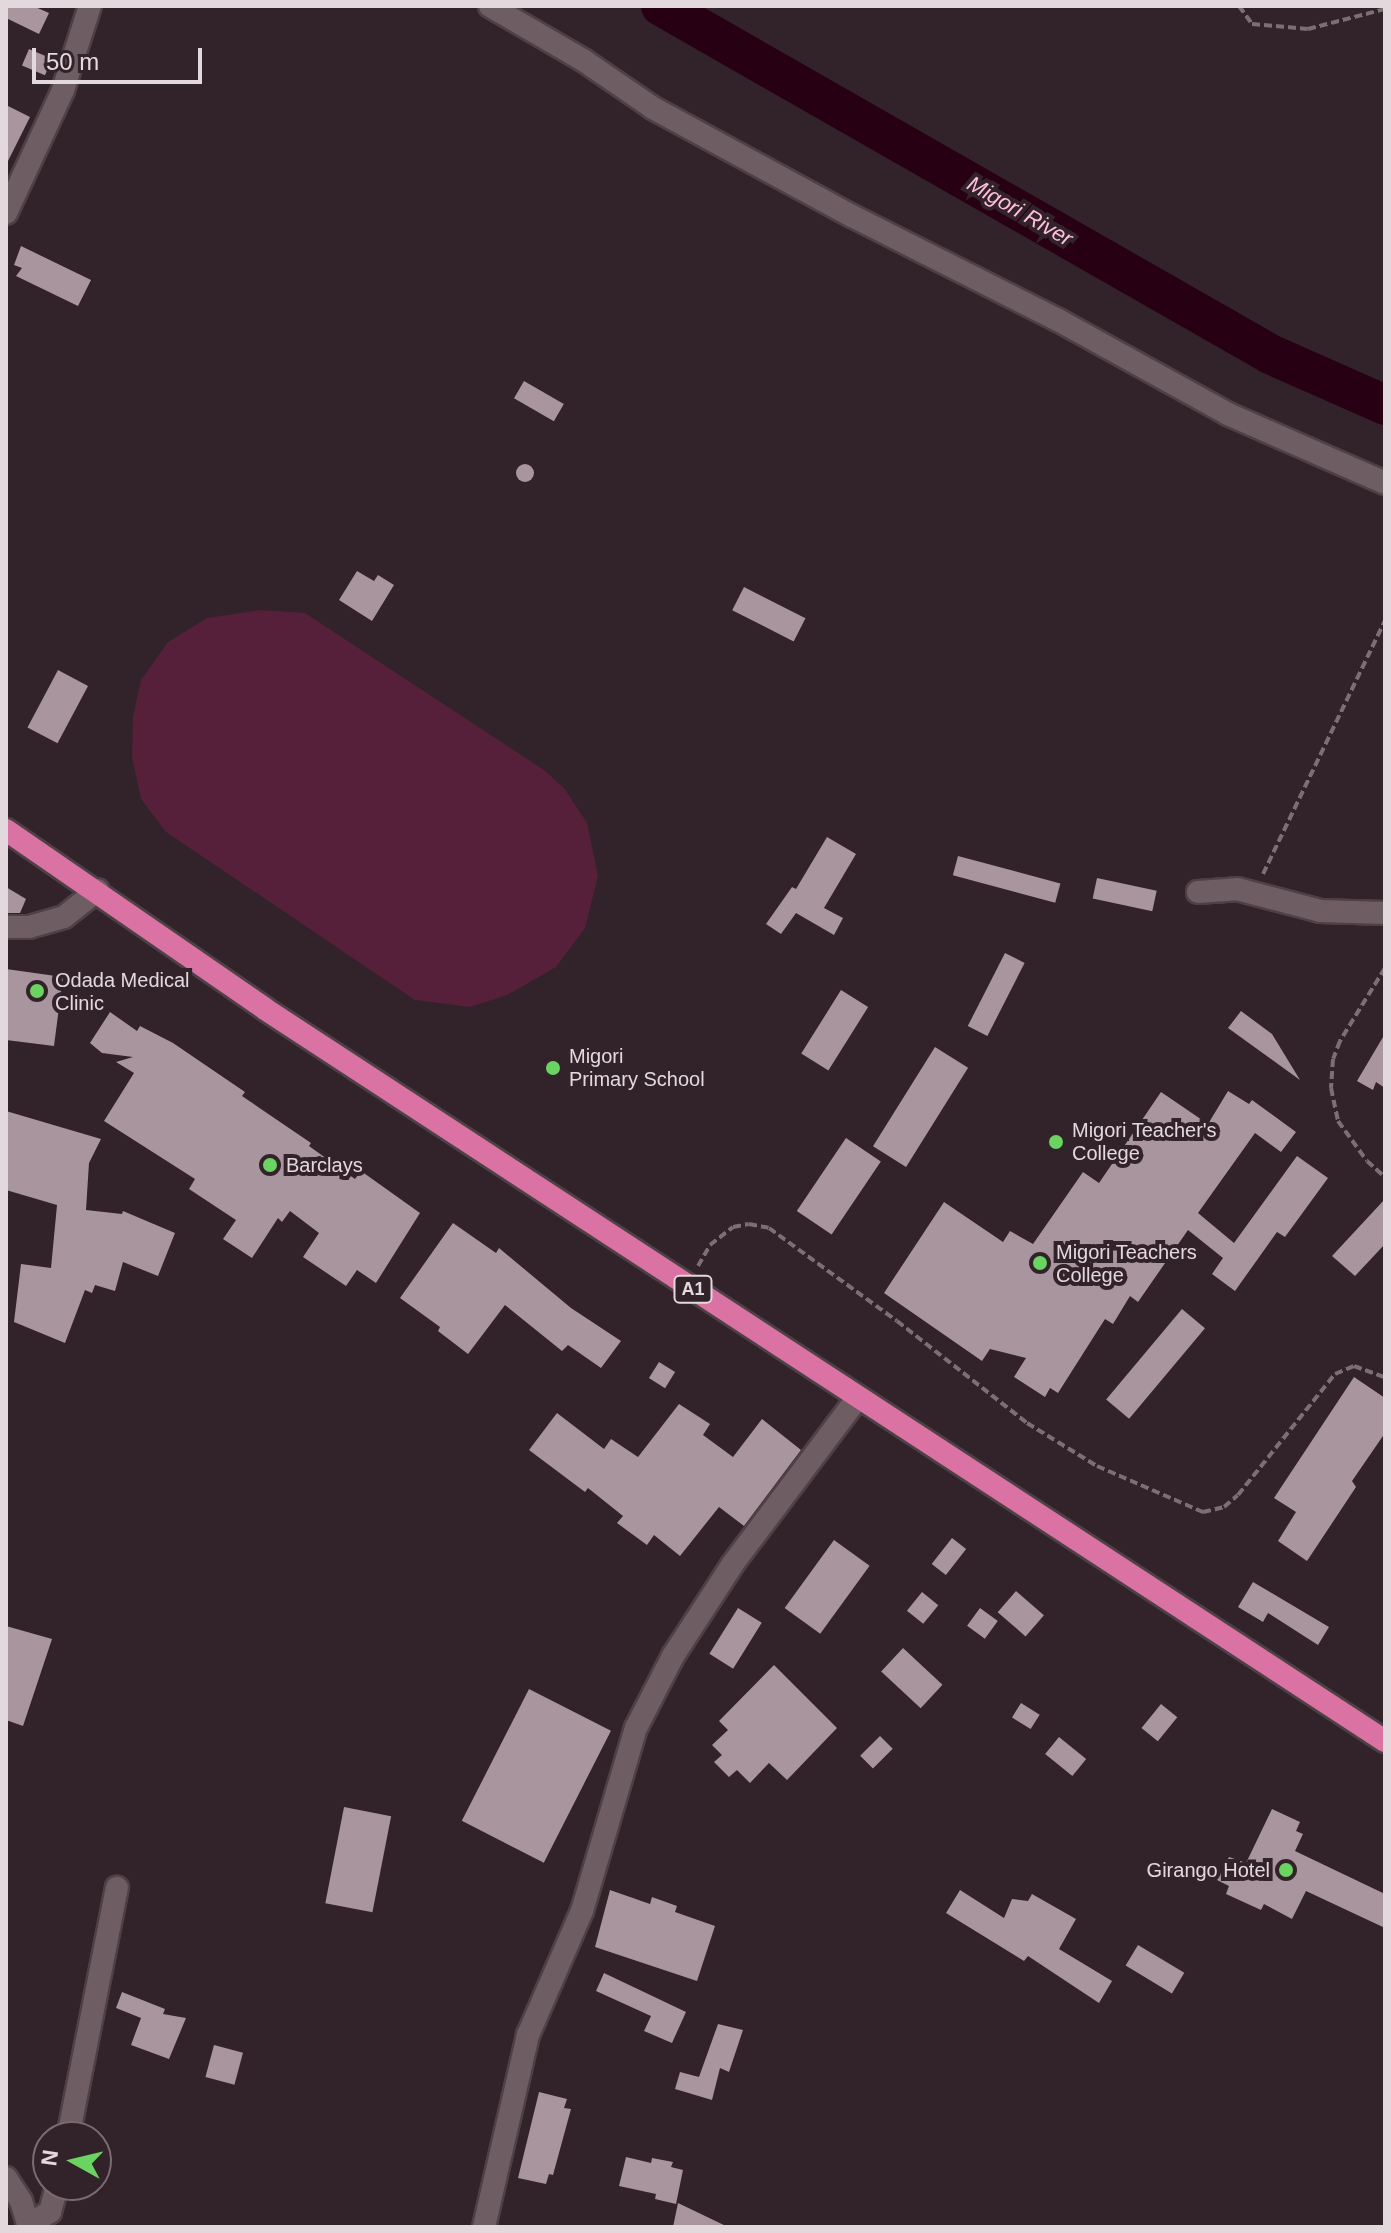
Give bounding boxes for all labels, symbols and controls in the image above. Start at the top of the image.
scale bar [36,32,206,82]
text: 50 m [46,48,99,75]
water label: Migori River [963,170,1077,252]
place label: Odada Medical Clinic [55,968,190,1015]
marker: Odada Medical Clinic [26,980,48,1002]
place label: Migori Primary School [569,1044,705,1091]
marker: Migori Primary School [544,1059,562,1077]
place label: Migori Teacher's College [1072,1118,1217,1165]
marker: Migori Teacher's College [1047,1133,1065,1151]
place label: Barclays [286,1153,363,1177]
marker: Barclays [261,1156,279,1174]
place label: Migori Teachers College [1056,1240,1197,1287]
marker: Migori Teachers College [1031,1254,1049,1272]
road number: A1 [673,1275,713,1303]
place label: Girango Hotel [1147,1858,1270,1882]
marker: Girango Hotel [1277,1861,1295,1879]
north arrow [32,2121,112,2201]
text: N [36,2148,63,2167]

